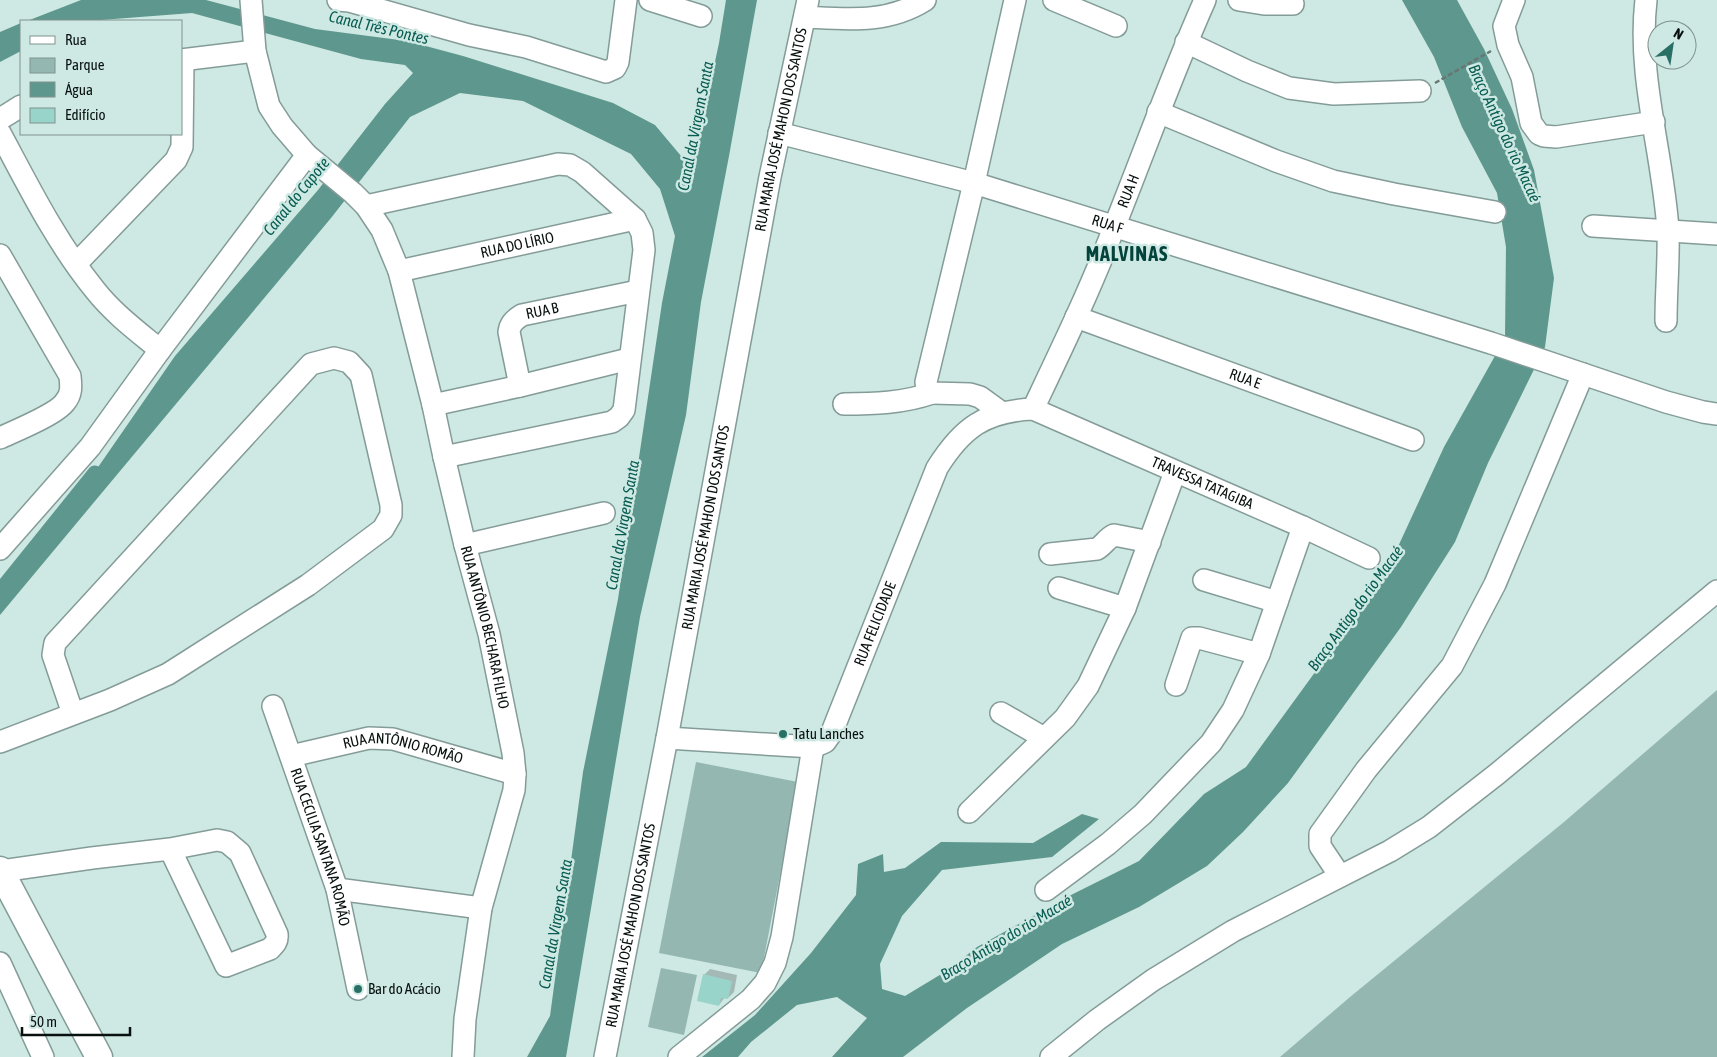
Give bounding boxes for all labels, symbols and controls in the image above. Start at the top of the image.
water label: Canal Três Pontes [327,7,431,47]
legend [20,20,182,135]
north arrow [1647,20,1697,70]
text: N [1671,25,1686,43]
street label: RUA MARIA JOSÉ MAHON DOS SANTOS [751,26,810,233]
text: Rua [65,31,87,48]
text: Parque [65,56,105,73]
water label: Canal da Virgem Santa [674,59,717,192]
water label: Braço Antigo do rio Macaé [1464,61,1545,205]
text: Água [65,81,93,98]
text: Edifício [65,106,106,123]
water label: Canal do Capote [259,153,334,239]
street label: RUA H [1114,172,1142,210]
street label: RUA F [1090,211,1125,237]
street label: RUA DO LÍRIO [479,228,556,261]
district label: MALVINAS [1086,242,1168,265]
street label: RUA B [524,299,560,322]
street label: RUA E [1227,365,1264,392]
street label: RUA MARIA JOSÉ MAHON DOS SANTOS [678,424,732,631]
street label: TRAVESSA TATAGIBA [1149,453,1257,512]
water label: Canal da Virgem Santa [602,458,643,591]
water label: Braço Antigo do rio Macaé [1304,542,1407,675]
street label: RUA ANTÔNIO BECHARA FILHO [458,544,513,710]
street label: RUA FELICIDADE [850,578,899,668]
place label: Tatu Lanches [793,725,864,742]
marker: Tatu Lanches [777,728,789,740]
street label: RUA ANTÔNIO ROMÃO [341,729,465,767]
street label: RUA CECILIA SANTANA ROMÃO [287,766,354,928]
street label: RUA MARIA JOSÉ MAHON DOS SANTOS [602,822,658,1029]
water label: Canal da Virgem Santa [535,857,576,990]
water label: Braço Antigo do rio Macaé [937,891,1075,984]
place label: Bar do Acácio [368,980,441,997]
marker: Bar do Acácio [352,983,364,995]
scale bar [22,1004,130,1036]
text: 50 m [30,1013,57,1030]

